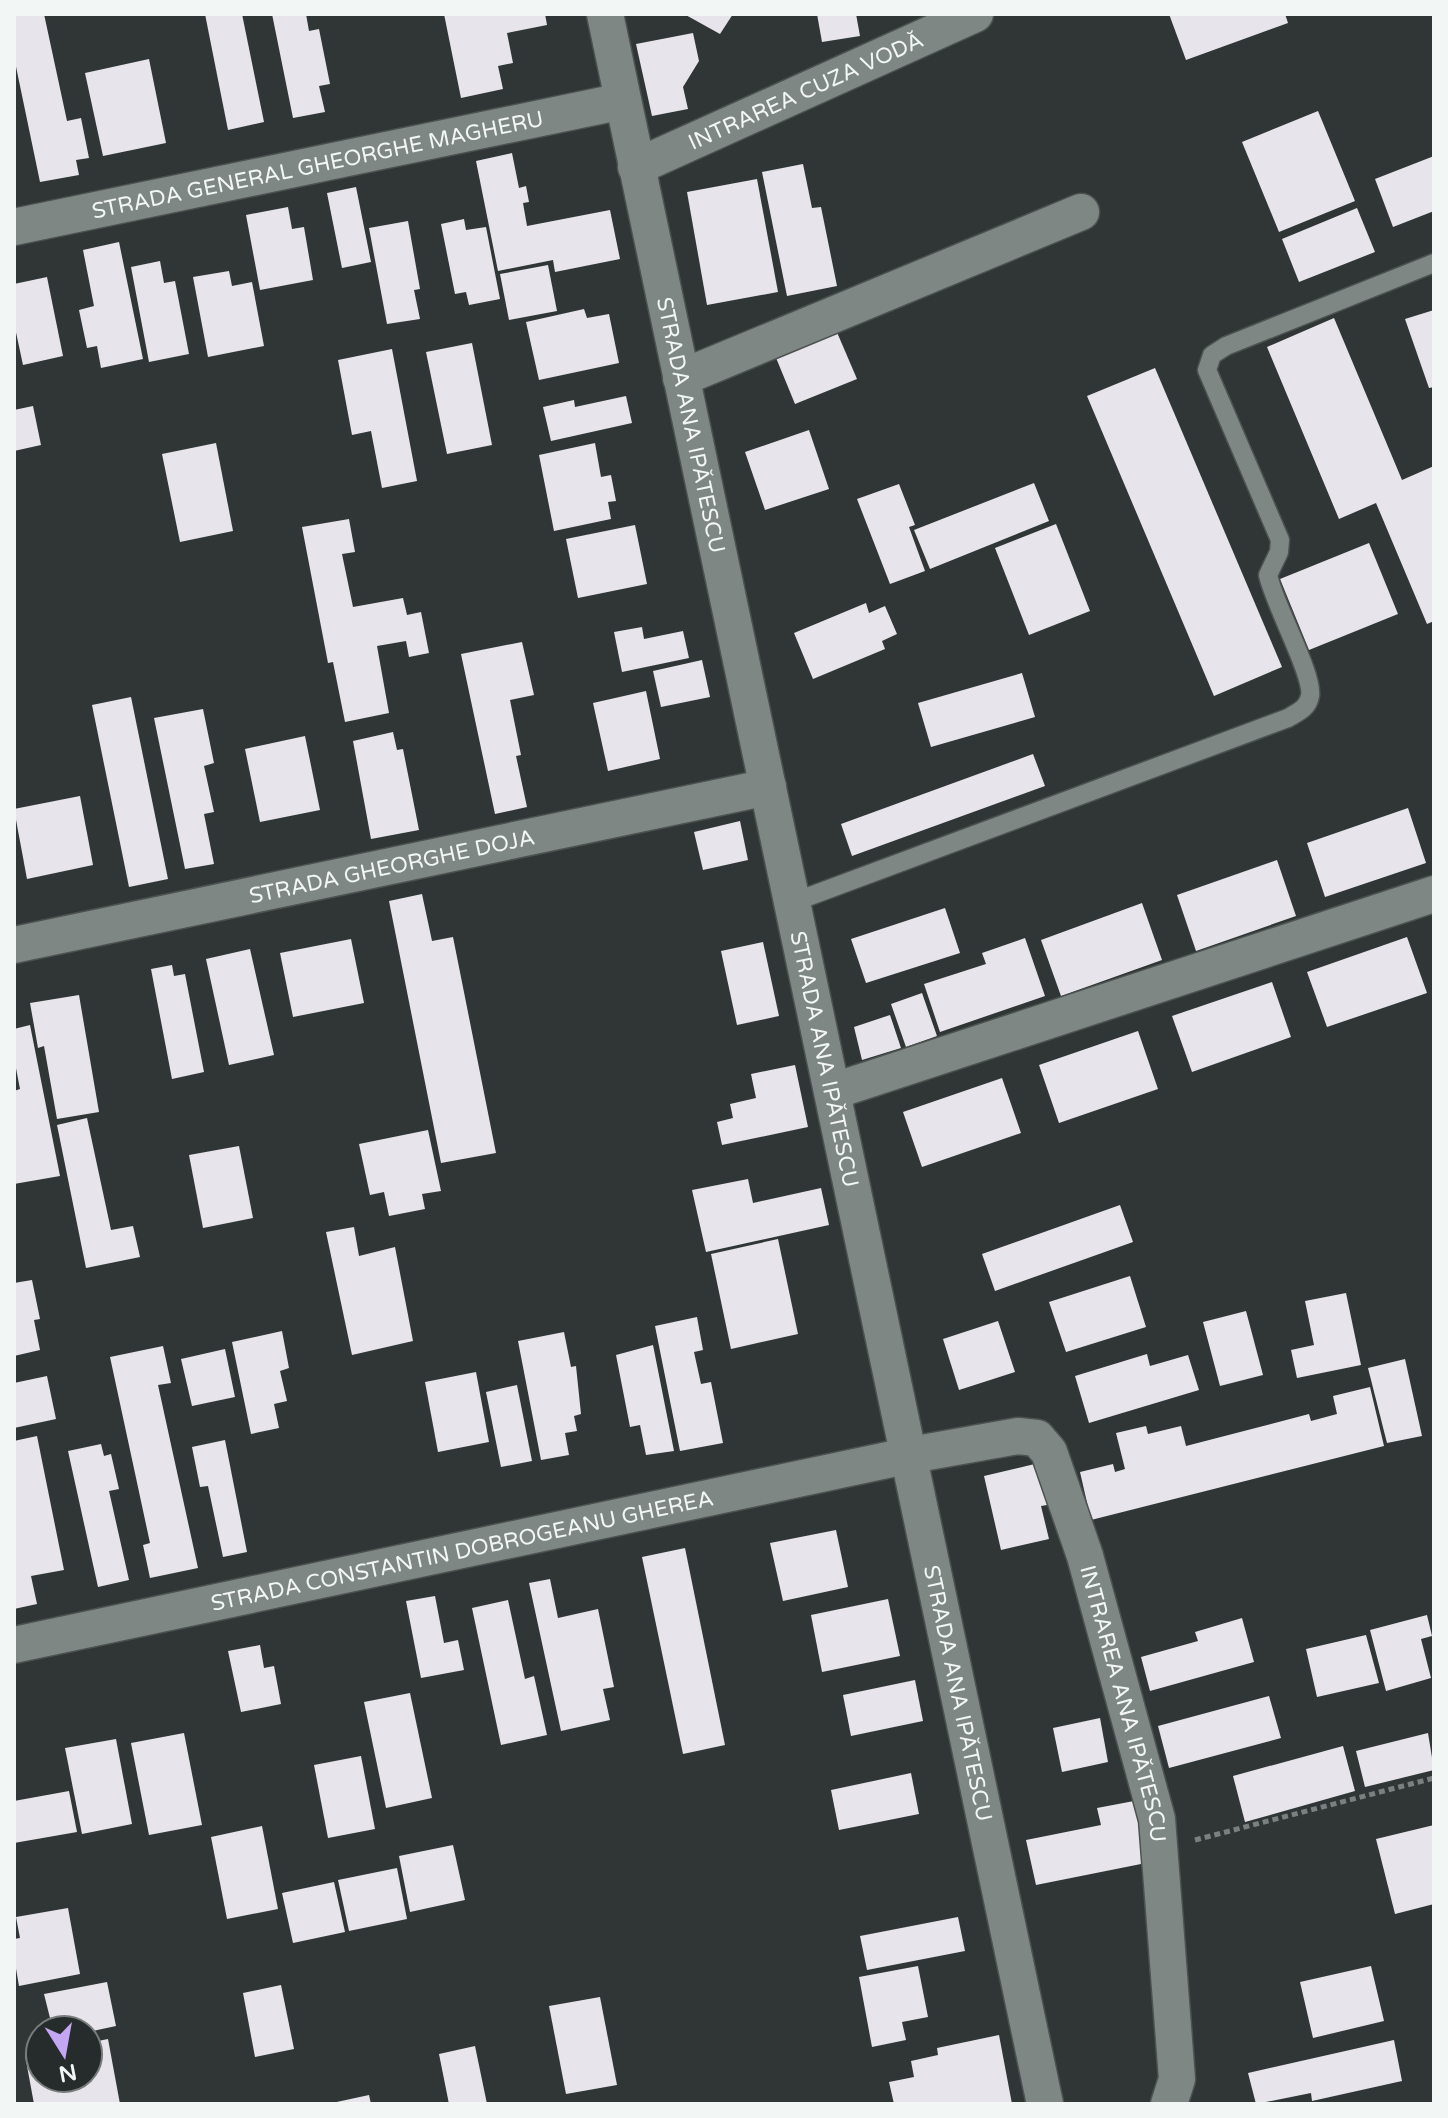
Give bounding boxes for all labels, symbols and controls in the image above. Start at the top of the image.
street label: INTRAREA CUZA VODĂ [684,26,928,156]
street label: STRADA GENERAL GHEORGHE MAGHERU [90,106,546,225]
street label: STRADA ANA IPĂTESCU [651,295,730,556]
street label: STRADA GHEORGHE DOJA [247,824,537,909]
street label: STRADA ANA IPĂTESCU [784,929,864,1190]
street label: STRADA CONSTANTIN DOBROGEANU GHEREA [209,1485,716,1617]
street label: INTRAREA ANA IPĂTESCU [1074,1562,1171,1843]
street label: STRADA ANA IPĂTESCU [918,1563,997,1824]
north arrow [24,2014,104,2094]
text: N [56,2058,79,2087]

